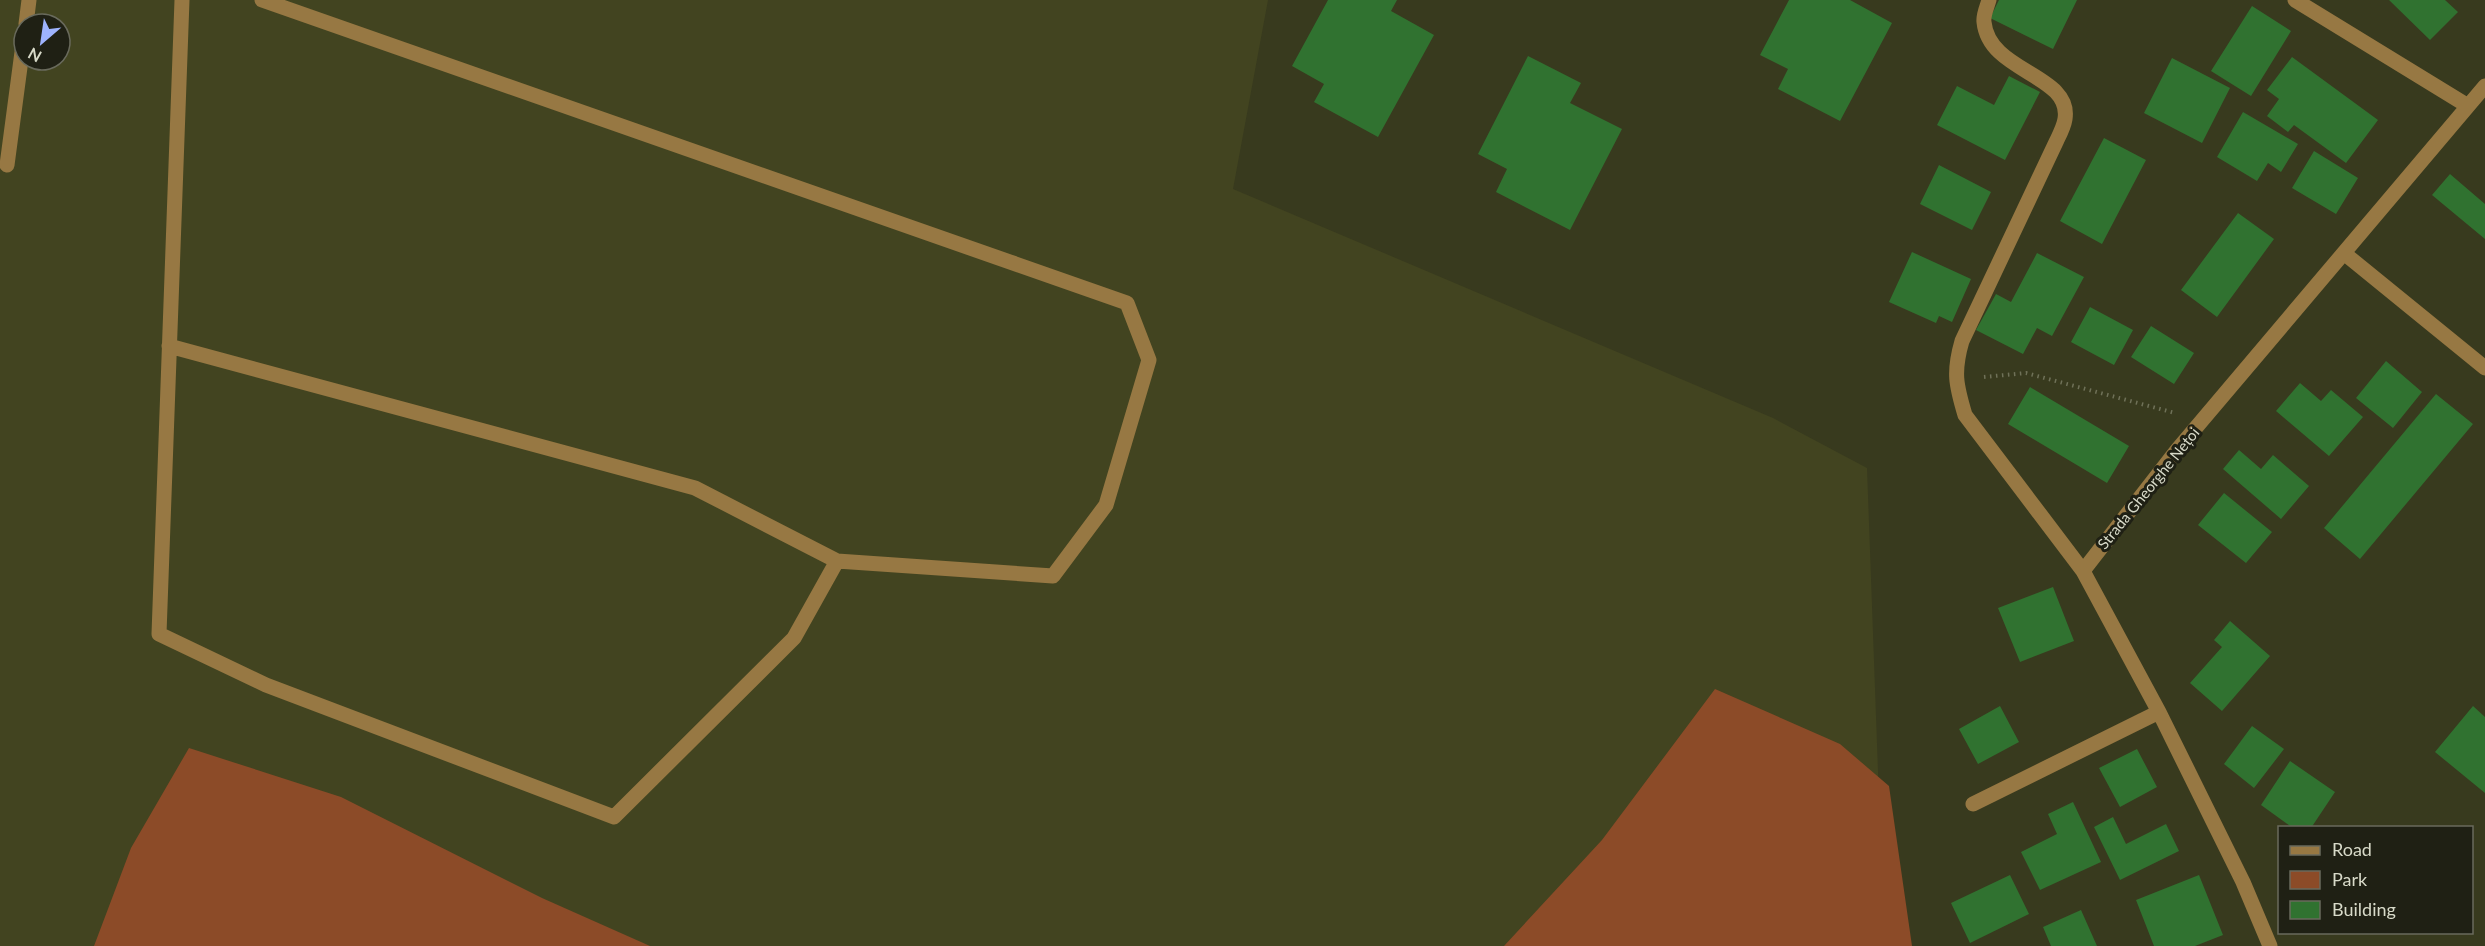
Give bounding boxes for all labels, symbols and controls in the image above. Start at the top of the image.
north arrow [12,12,72,72]
text: N [24,44,44,67]
street label: Strada Gheorghe Nețoi [2093,424,2203,552]
legend [2278,826,2473,934]
text: Road [2332,838,2372,860]
text: Park [2332,868,2368,890]
text: Building [2332,898,2396,920]

